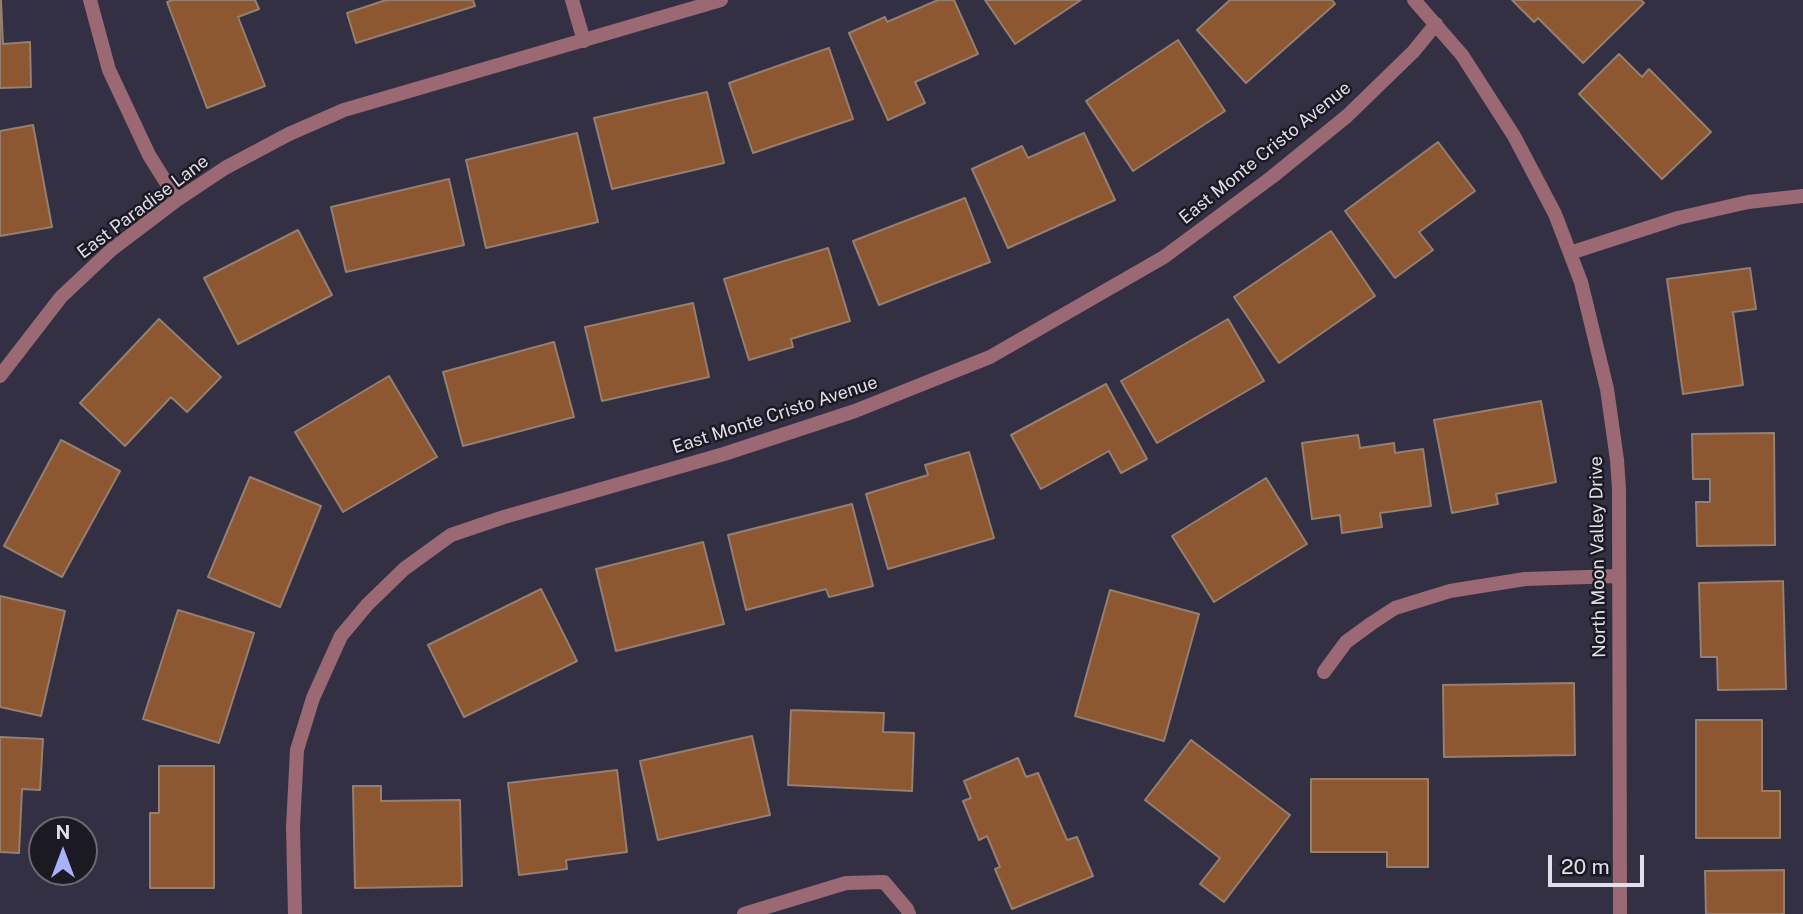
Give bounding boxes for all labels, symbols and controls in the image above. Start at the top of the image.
street label: East Monte Cristo Avenue [1175,77,1355,229]
street label: East Paradise Lane [73,151,213,263]
street label: East Monte Cristo Avenue [670,372,880,458]
street label: North Moon Valley Drive [1585,456,1611,658]
north arrow [28,816,98,886]
text: N [56,821,70,843]
scale bar [1551,841,1647,885]
text: 20 m [1561,854,1610,879]

